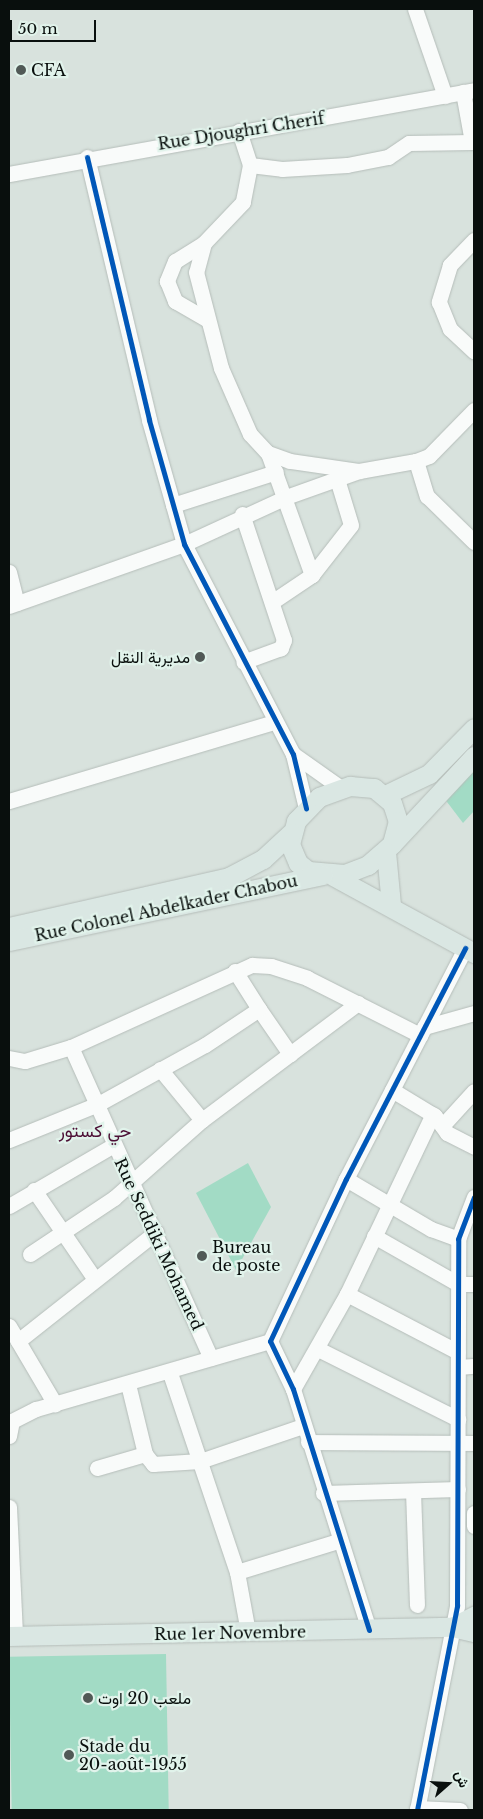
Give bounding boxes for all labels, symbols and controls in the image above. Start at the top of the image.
scale bar [12,10,99,42]
text: 50 m [18,19,58,38]
place label: CFA [31,60,66,80]
marker: CFA [15,64,27,76]
street label: Rue Djoughri Cherif [156,108,326,154]
place label: مديرية النقل [111,647,190,667]
marker: مديرية النقل [194,651,206,663]
street label: Rue Colonel Abdelkader Chabou [32,871,300,945]
district label: حي كستور [59,1120,131,1142]
street label: Rue Seddiki Mohamed [111,1155,207,1333]
place label: Bureau de poste [212,1237,280,1275]
marker: Bureau de poste [196,1250,208,1262]
street label: Rue 1er Novembre [154,1622,306,1644]
place label: ملعب 20 اوت [98,1688,191,1708]
marker: ملعب 20 اوت [82,1692,94,1704]
place label: Stade du 20-août-1955 [79,1736,187,1774]
marker: Stade du 20-août-1955 [63,1749,75,1761]
north arrow [423,1759,473,1809]
text: ش [451,1768,473,1790]

